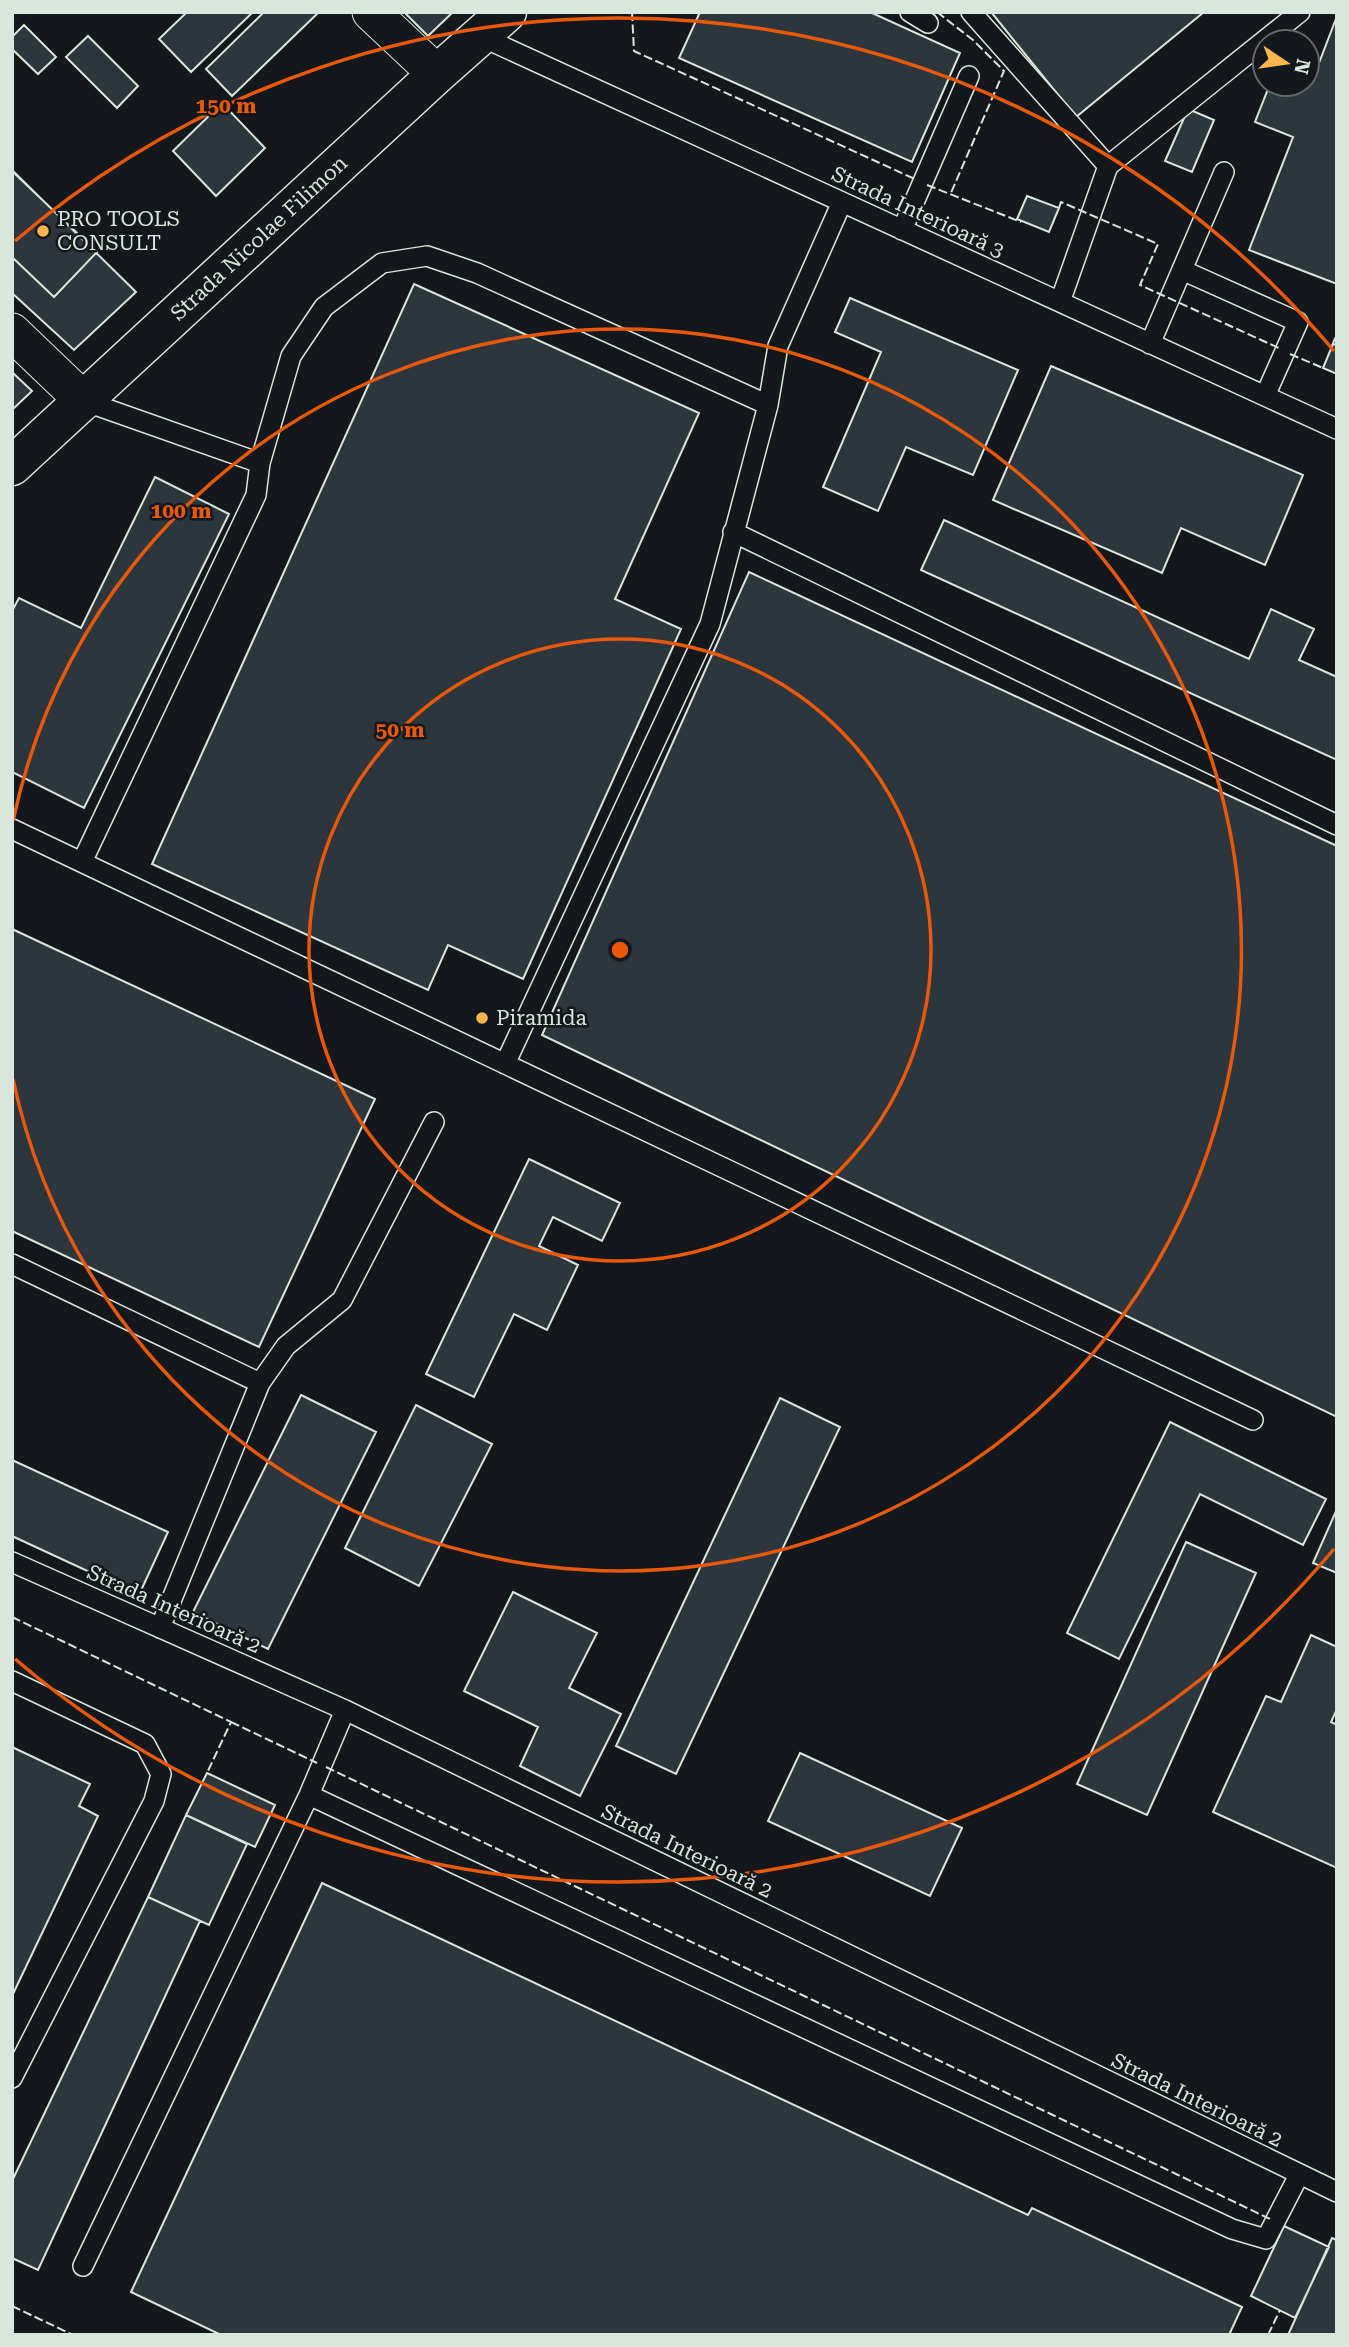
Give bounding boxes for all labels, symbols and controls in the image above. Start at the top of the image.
north arrow [1251,28,1321,98]
text: N [1289,57,1315,77]
text: 150 m [196,94,256,118]
street label: Strada Nicolae Filimon [166,151,353,325]
street label: Strada Interioară 3 [828,162,1008,262]
place label: PRO TOOLS CONSULT [57,207,180,255]
marker: PRO TOOLS CONSULT [35,223,51,239]
text: 100 m [151,499,211,523]
text: 50 m [375,718,425,742]
centre of rings [608,938,632,962]
place label: Piramida [496,1006,587,1030]
marker: Piramida [474,1010,490,1026]
street label: Strada Interioară 2 [84,1560,264,1658]
street label: Strada Interioară 2 [598,1799,776,1903]
street label: Strada Interioară 2 [1108,2048,1286,2152]

